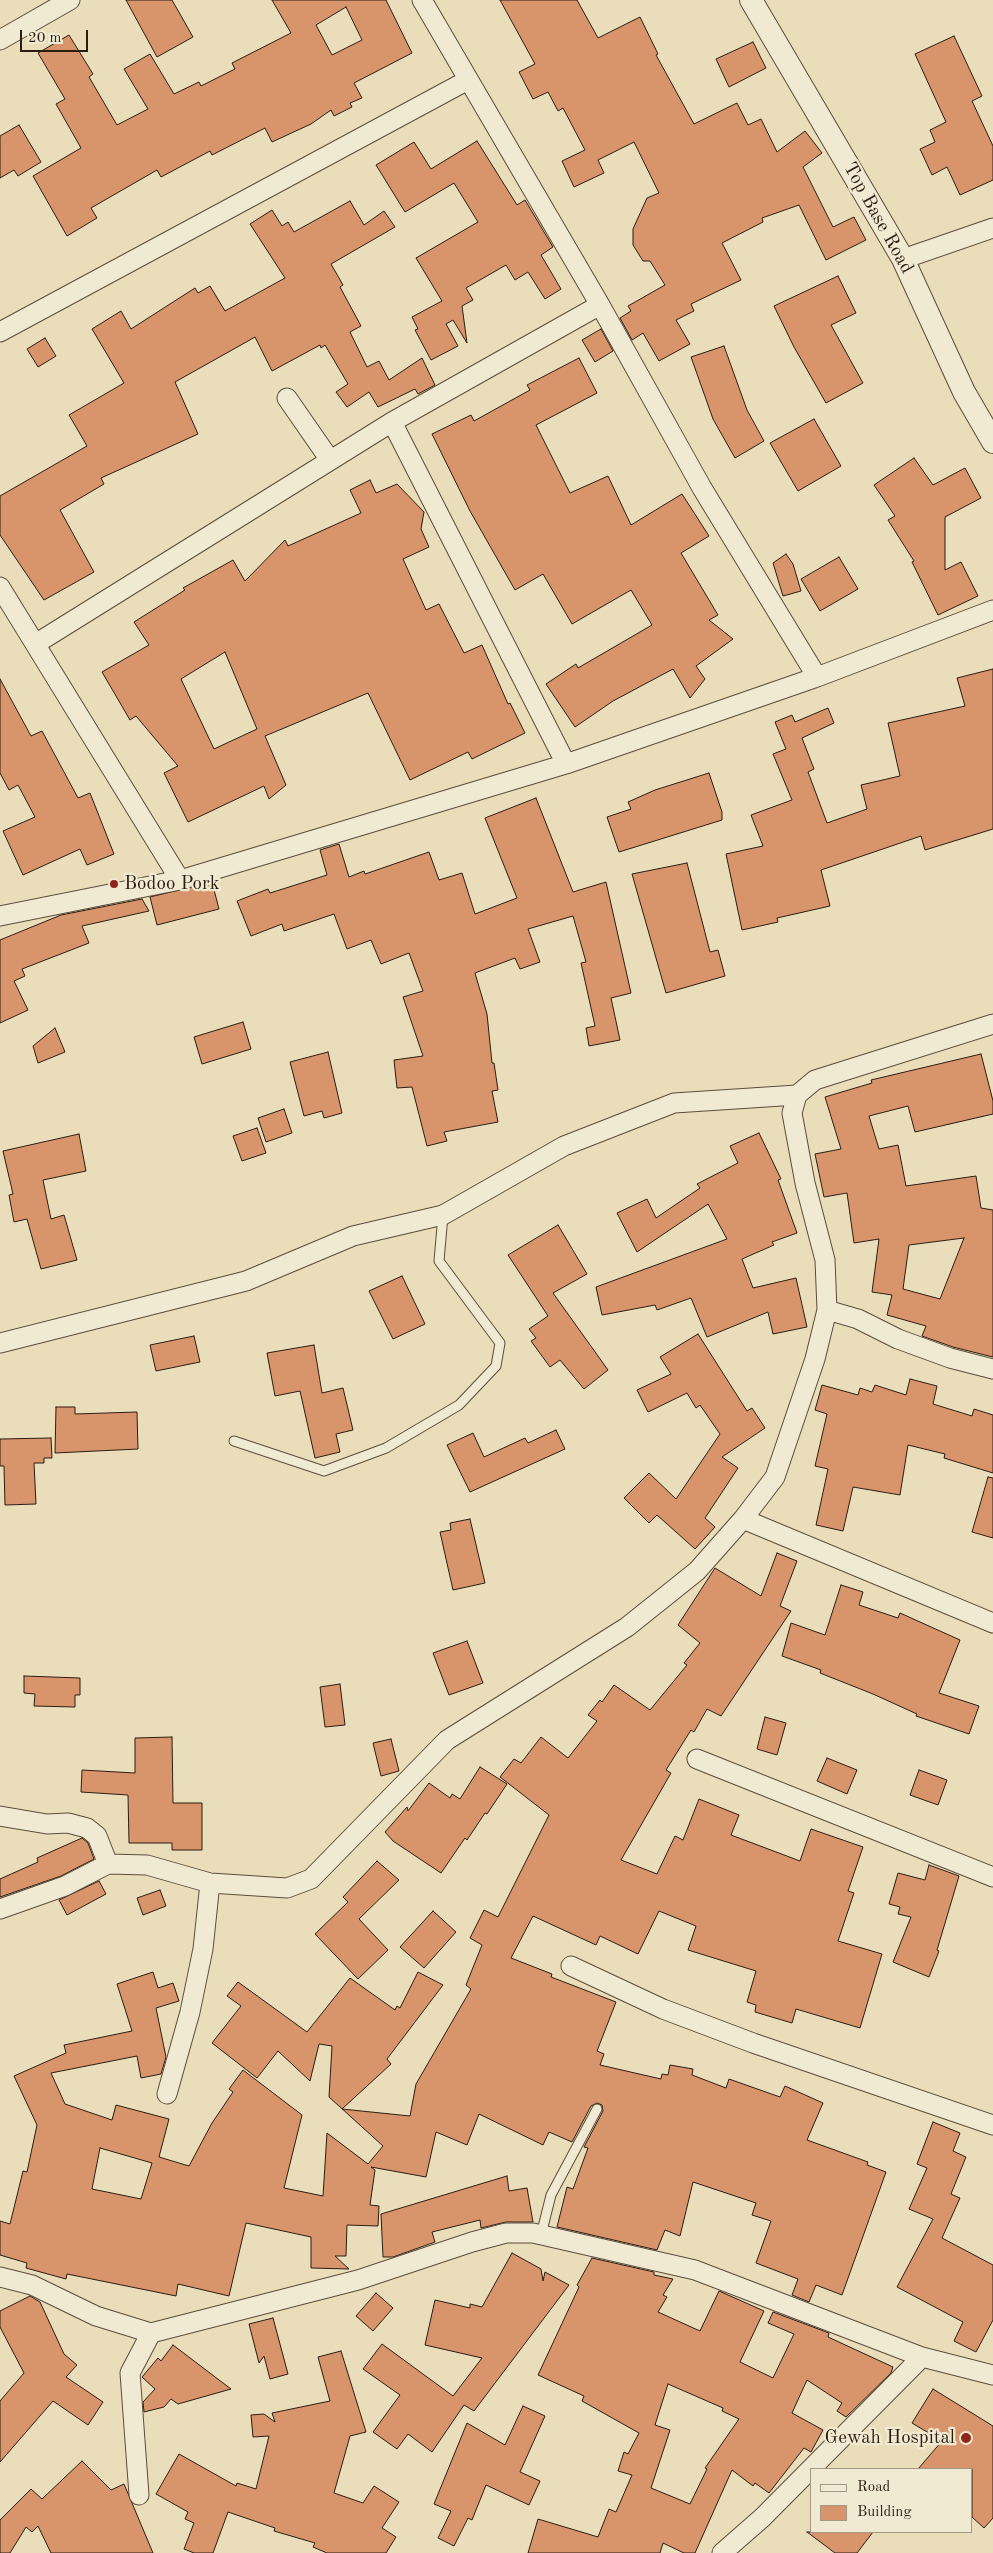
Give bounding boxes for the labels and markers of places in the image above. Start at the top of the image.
place label: Bodoo Pork [124,873,220,895]
marker: Bodoo Pork [108,878,120,890]
place label: Gewah Hospital [825,2427,955,2449]
marker: Gewah Hospital [959,2431,973,2445]

